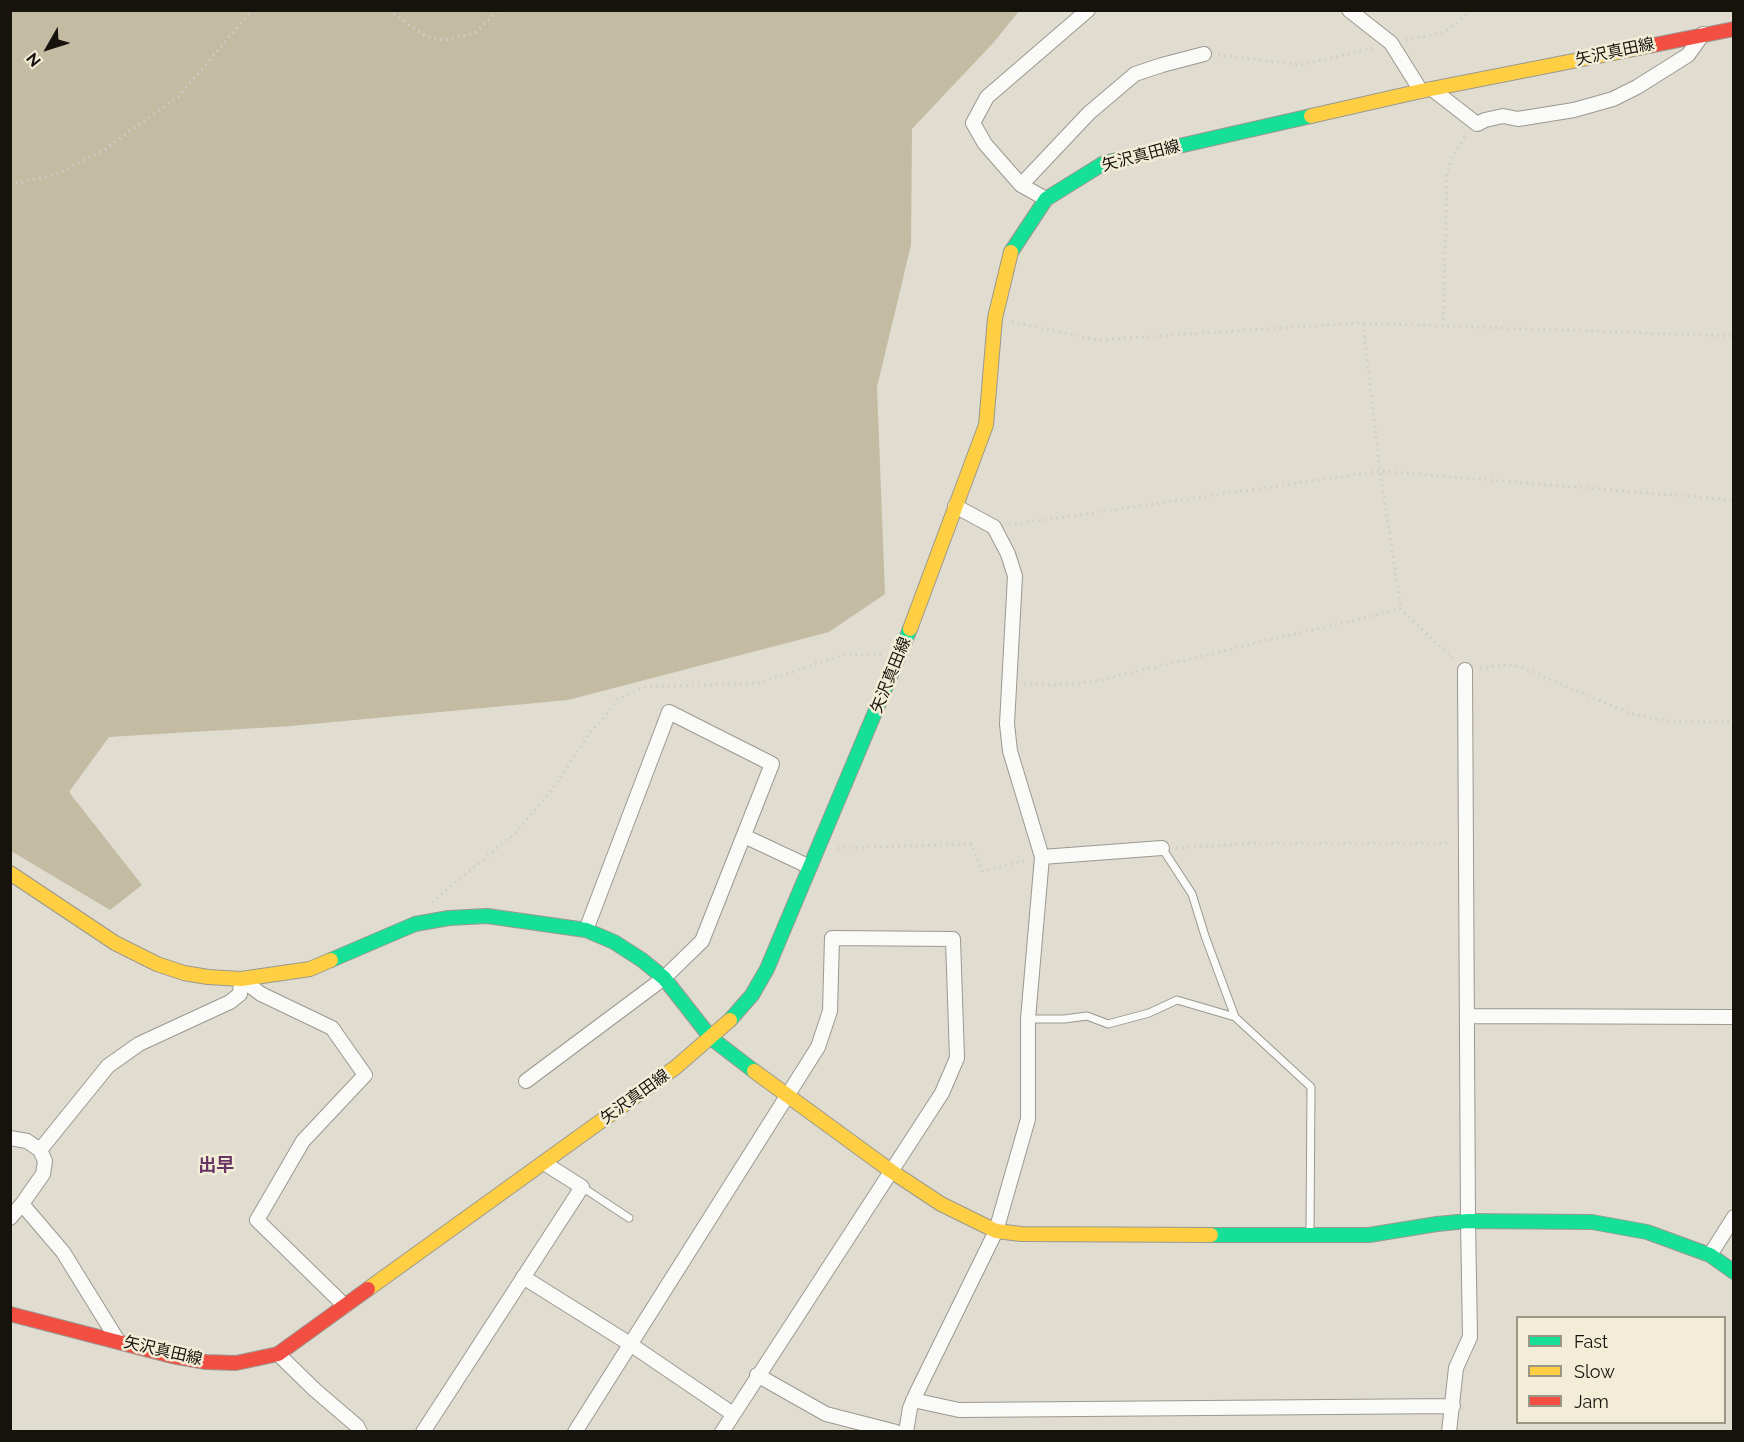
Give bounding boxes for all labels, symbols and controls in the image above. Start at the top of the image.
north arrow [18,18,78,78]
street label: 矢沢真田線 [1574,34,1656,70]
text: N [22,49,45,70]
street label: 矢沢真田線 [1100,136,1182,176]
street label: 矢沢真田線 [867,634,915,716]
street label: 矢沢真田線 [597,1066,673,1128]
district label: 出早 [198,1155,234,1177]
legend [1516,1316,1726,1424]
text: Fast [1574,1331,1608,1352]
street label: 矢沢真田線 [122,1333,204,1369]
text: Slow [1574,1361,1615,1382]
text: Jam [1574,1391,1609,1412]

